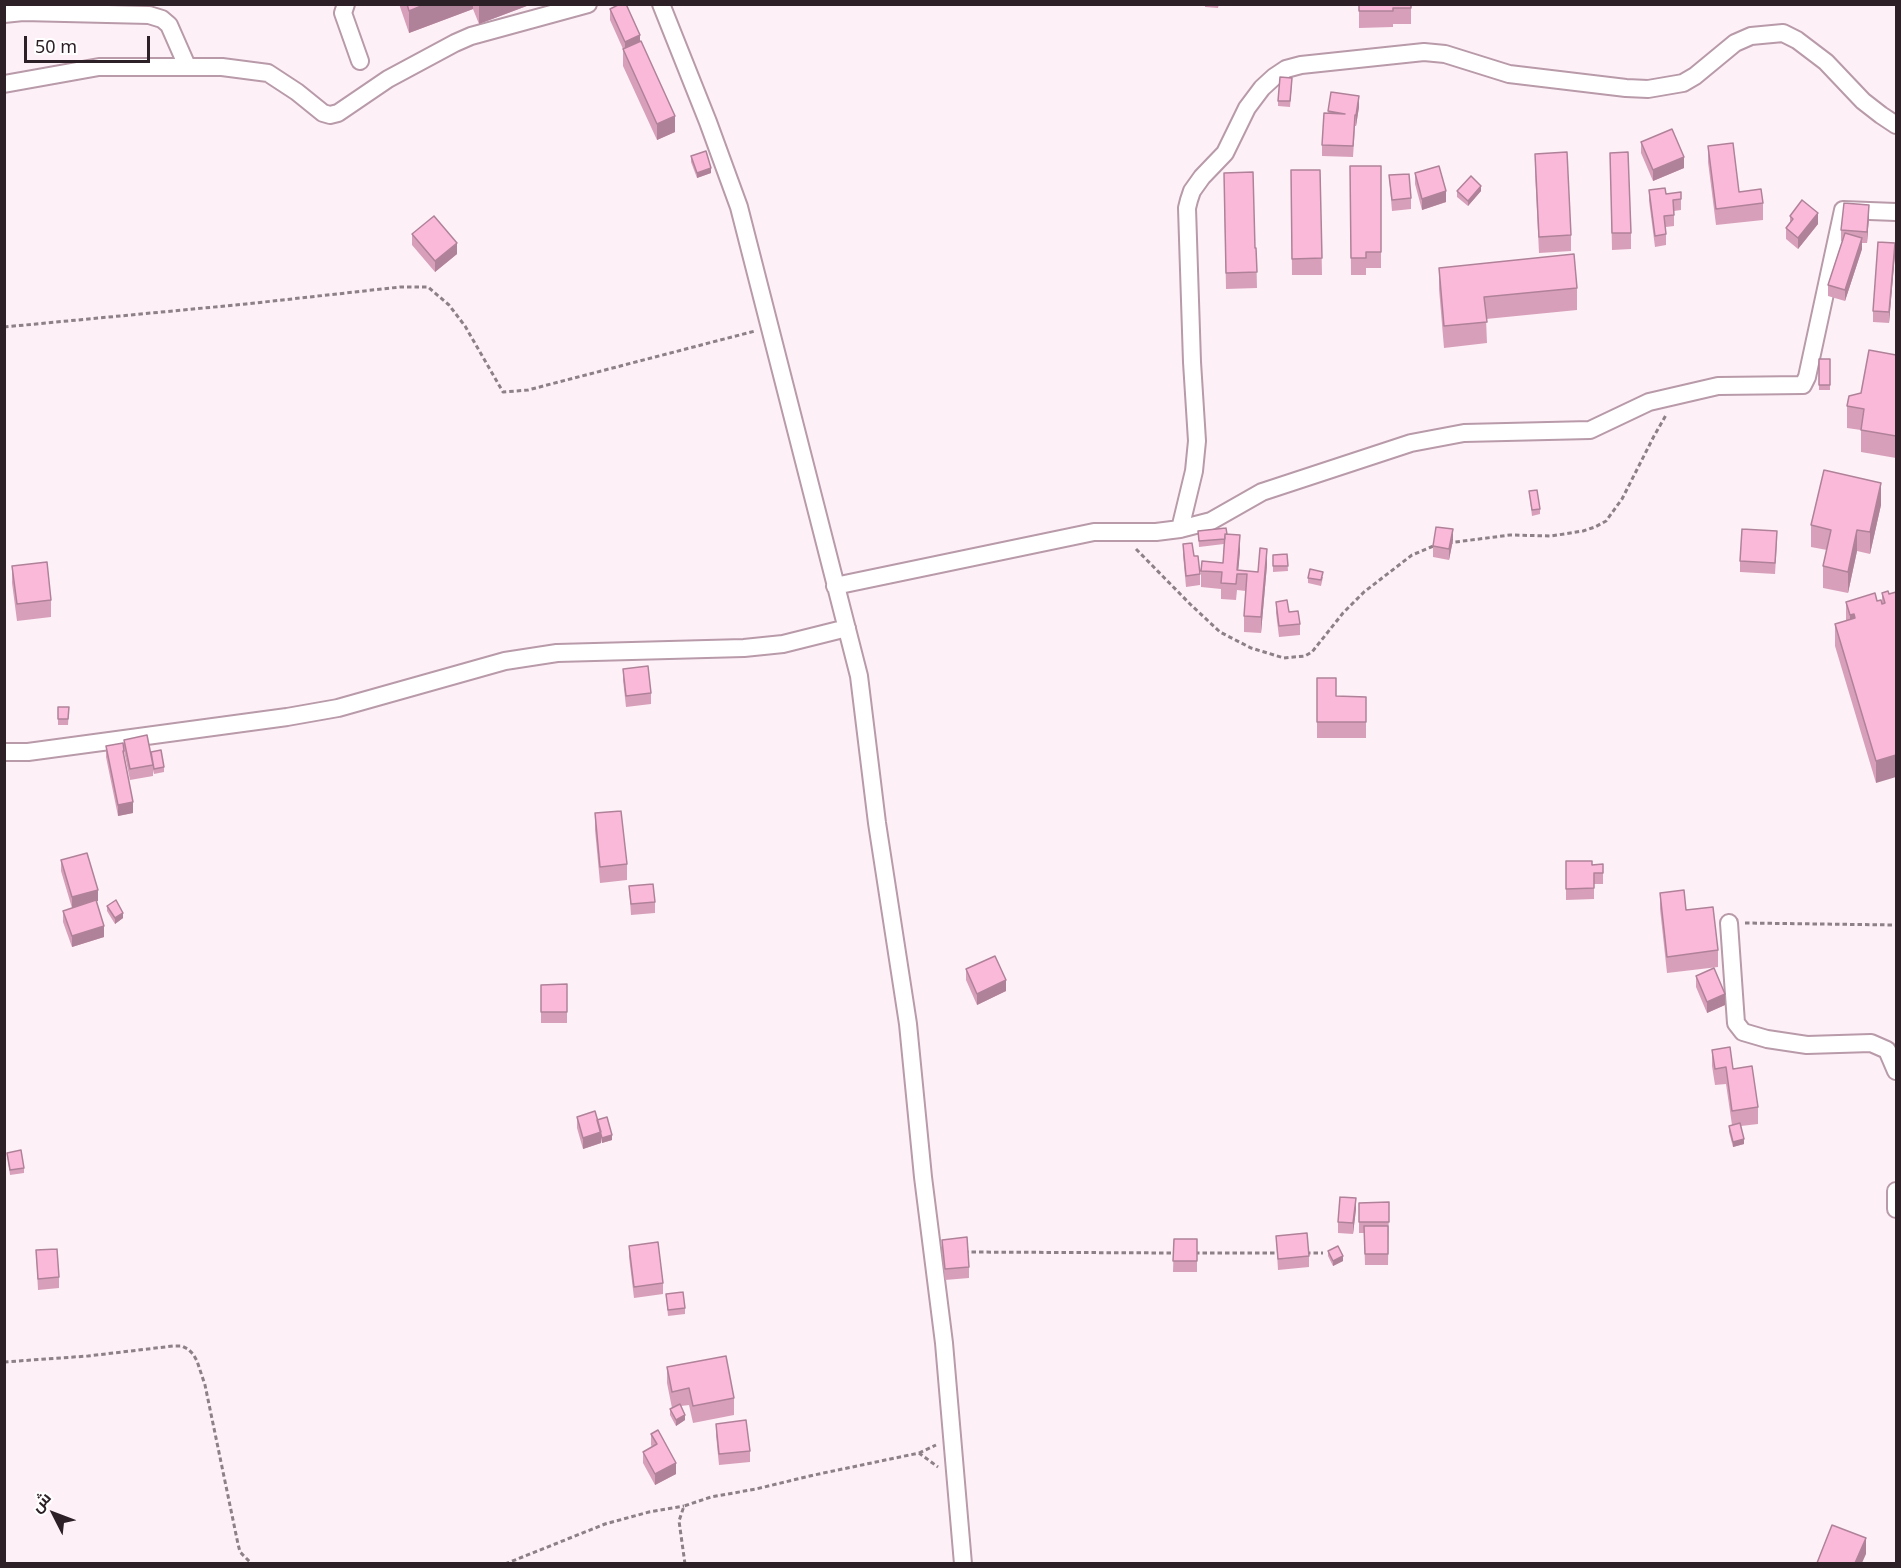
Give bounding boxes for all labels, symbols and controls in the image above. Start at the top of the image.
scale bar [27,24,153,62]
text: 50 m [35,34,77,58]
north arrow [24,1484,84,1544]
text: ش [26,1487,56,1517]

